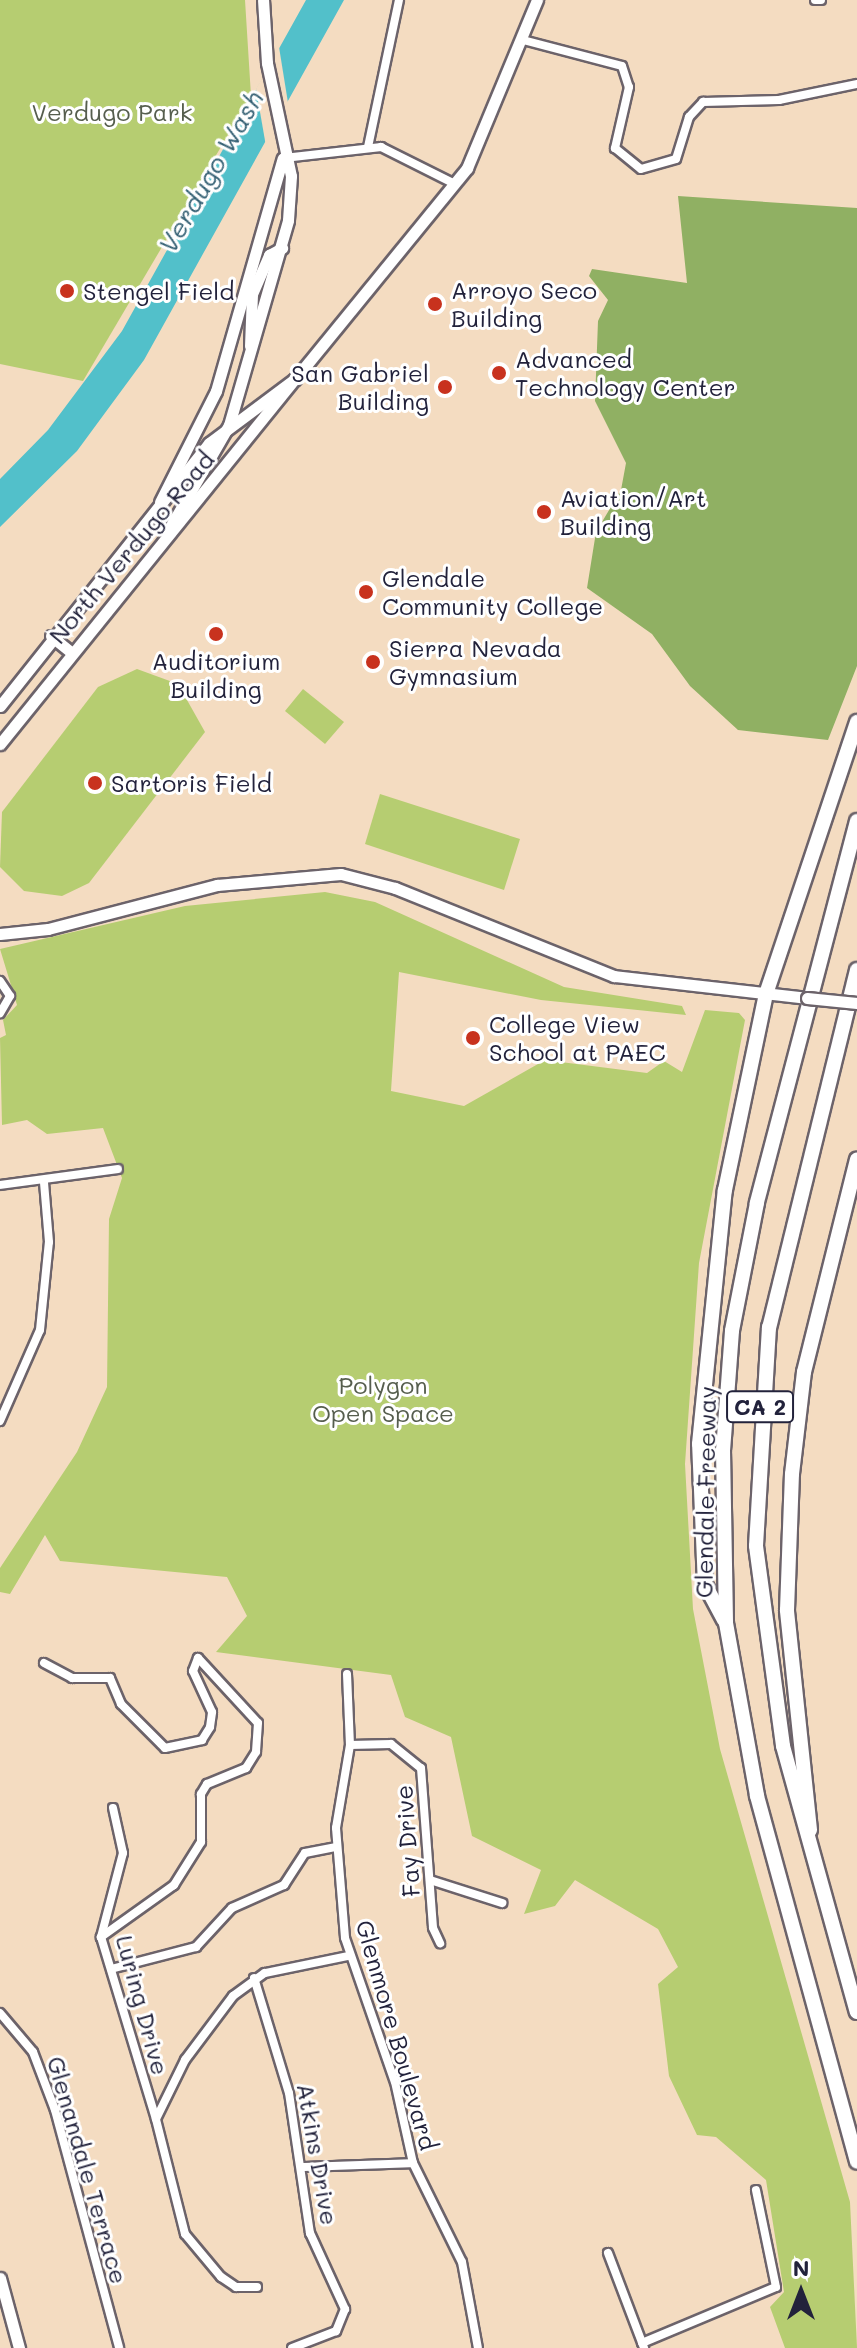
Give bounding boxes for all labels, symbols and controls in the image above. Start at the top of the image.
water label: Verdugo Wash [152,85,270,259]
park label: Verdugo Park [32,98,192,126]
place label: Arroyo Seco Building [451,276,597,332]
place label: Stengel Field [83,277,235,305]
marker: Stengel Field [58,282,76,300]
marker: Arroyo Seco Building [426,295,444,313]
place label: Advanced Technology Center [515,345,736,401]
place label: San Gabriel Building [291,359,429,415]
marker: Advanced Technology Center [490,364,508,382]
marker: San Gabriel Building [436,378,454,396]
street label: North Verdugo Road [42,445,220,649]
place label: Aviation/Art Building [560,484,706,540]
marker: Aviation/Art Building [535,503,553,521]
place label: Glendale Community College [382,564,603,620]
marker: Glendale Community College [357,583,375,601]
marker: Auditorium Building [207,625,225,643]
place label: Sierra Nevada Gymnasium [389,634,562,690]
place label: Auditorium Building [152,647,280,703]
marker: Sierra Nevada Gymnasium [364,653,382,671]
place label: Sartoris Field [111,769,272,797]
marker: Sartoris Field [86,774,104,792]
place label: College View School at PAEC [489,1010,666,1066]
marker: College View School at PAEC [464,1029,482,1047]
park label: Polygon Open Space [312,1371,454,1427]
street label: Glendale Freeway [689,1386,721,1598]
road number: CA 2 [726,1389,794,1425]
street label: Fay Drive [389,1784,425,1898]
street label: Glenmore Boulevard [350,1917,444,2153]
street label: Luring Drive [111,1932,175,2078]
street label: Glenandale Terrace [42,2053,134,2287]
street label: Atkins Drive [291,2081,345,2227]
north arrow [761,2252,841,2332]
text: N [793,2253,809,2282]

